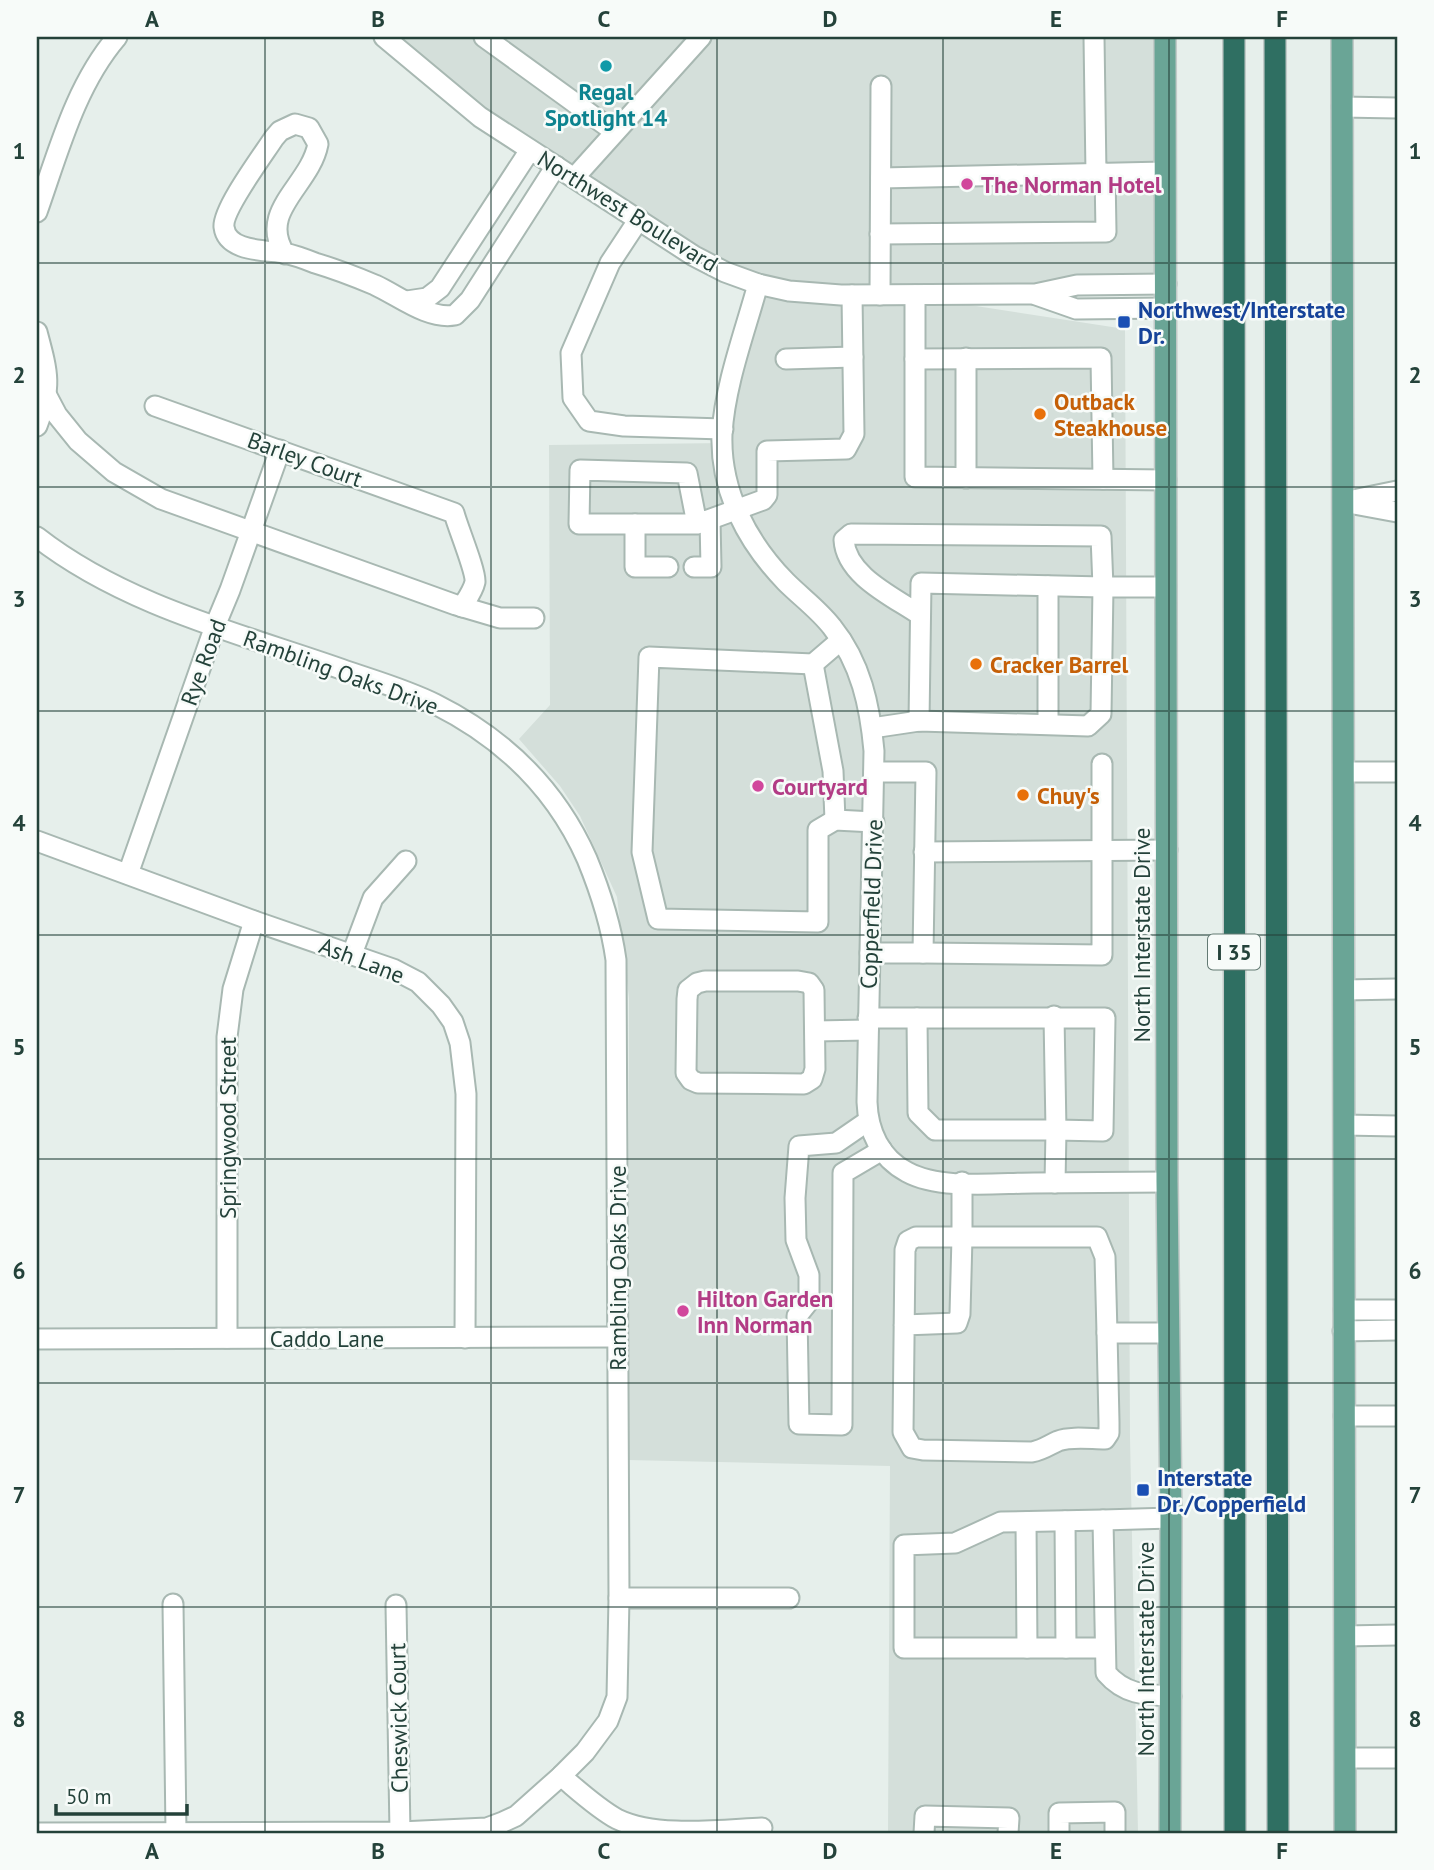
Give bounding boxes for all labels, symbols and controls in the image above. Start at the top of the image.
text: A [145,4,159,33]
text: B [371,4,385,33]
text: C [598,4,611,33]
text: D [823,4,837,33]
text: E [1050,4,1062,33]
text: F [1276,4,1288,33]
marker: Regal Spotlight 14 [598,58,614,74]
place label: Regal Spotlight 14 [545,77,667,132]
text: 1 [12,136,26,165]
text: 1 [1408,136,1422,165]
street label: Northwest Boulevard [532,144,724,278]
place label: The Norman Hotel [981,170,1162,199]
marker: The Norman Hotel [959,176,975,192]
place label: Northwest/Interstate Dr. [1138,295,1345,350]
marker: Northwest/Interstate Dr. [1116,314,1132,330]
text: 2 [12,360,26,389]
text: 2 [1408,360,1422,389]
place label: Outback Steakhouse [1054,387,1167,442]
marker: Outback Steakhouse [1032,406,1048,422]
street label: Barley Court [244,425,367,493]
text: 3 [12,584,26,613]
text: 3 [1408,584,1422,613]
street label: Rye Road [174,615,232,709]
street label: Rambling Oaks Drive [240,623,442,721]
place label: Cracker Barrel [990,650,1128,679]
marker: Cracker Barrel [968,656,984,672]
place label: Courtyard [772,772,868,801]
marker: Courtyard [750,778,766,794]
place label: Chuy's [1037,781,1100,810]
marker: Chuy's [1015,787,1031,803]
text: 4 [12,808,26,837]
text: 4 [1408,808,1422,837]
street label: Copperfield Drive [854,819,888,989]
street label: North Interstate Drive [1127,828,1156,1042]
street label: Ash Lane [315,931,409,989]
road number: I 35 [1208,934,1260,970]
text: 5 [12,1032,26,1061]
text: 5 [1408,1032,1422,1061]
street label: Springwood Street [213,1037,242,1219]
street label: Rambling Oaks Drive [603,1165,632,1371]
text: 6 [12,1256,26,1285]
text: 6 [1408,1256,1422,1285]
place label: Hilton Garden Inn Norman [697,1284,833,1339]
marker: Hilton Garden Inn Norman [675,1303,691,1319]
street label: Caddo Lane [270,1324,384,1353]
place label: Interstate Dr./Copperfield [1157,1463,1306,1518]
text: 7 [12,1480,26,1509]
text: 7 [1408,1480,1422,1509]
marker: Interstate Dr./Copperfield [1135,1482,1151,1498]
street label: North Interstate Drive [1131,1542,1160,1756]
street label: Cheswick Court [382,1642,414,1793]
text: 8 [12,1704,26,1733]
text: 8 [1408,1704,1422,1733]
scale bar [56,1772,187,1816]
text: 50 m [66,1783,112,1810]
text: A [145,1836,159,1865]
text: B [371,1836,385,1865]
text: C [598,1836,611,1865]
text: D [823,1836,837,1865]
text: E [1050,1836,1062,1865]
text: F [1276,1836,1288,1865]

